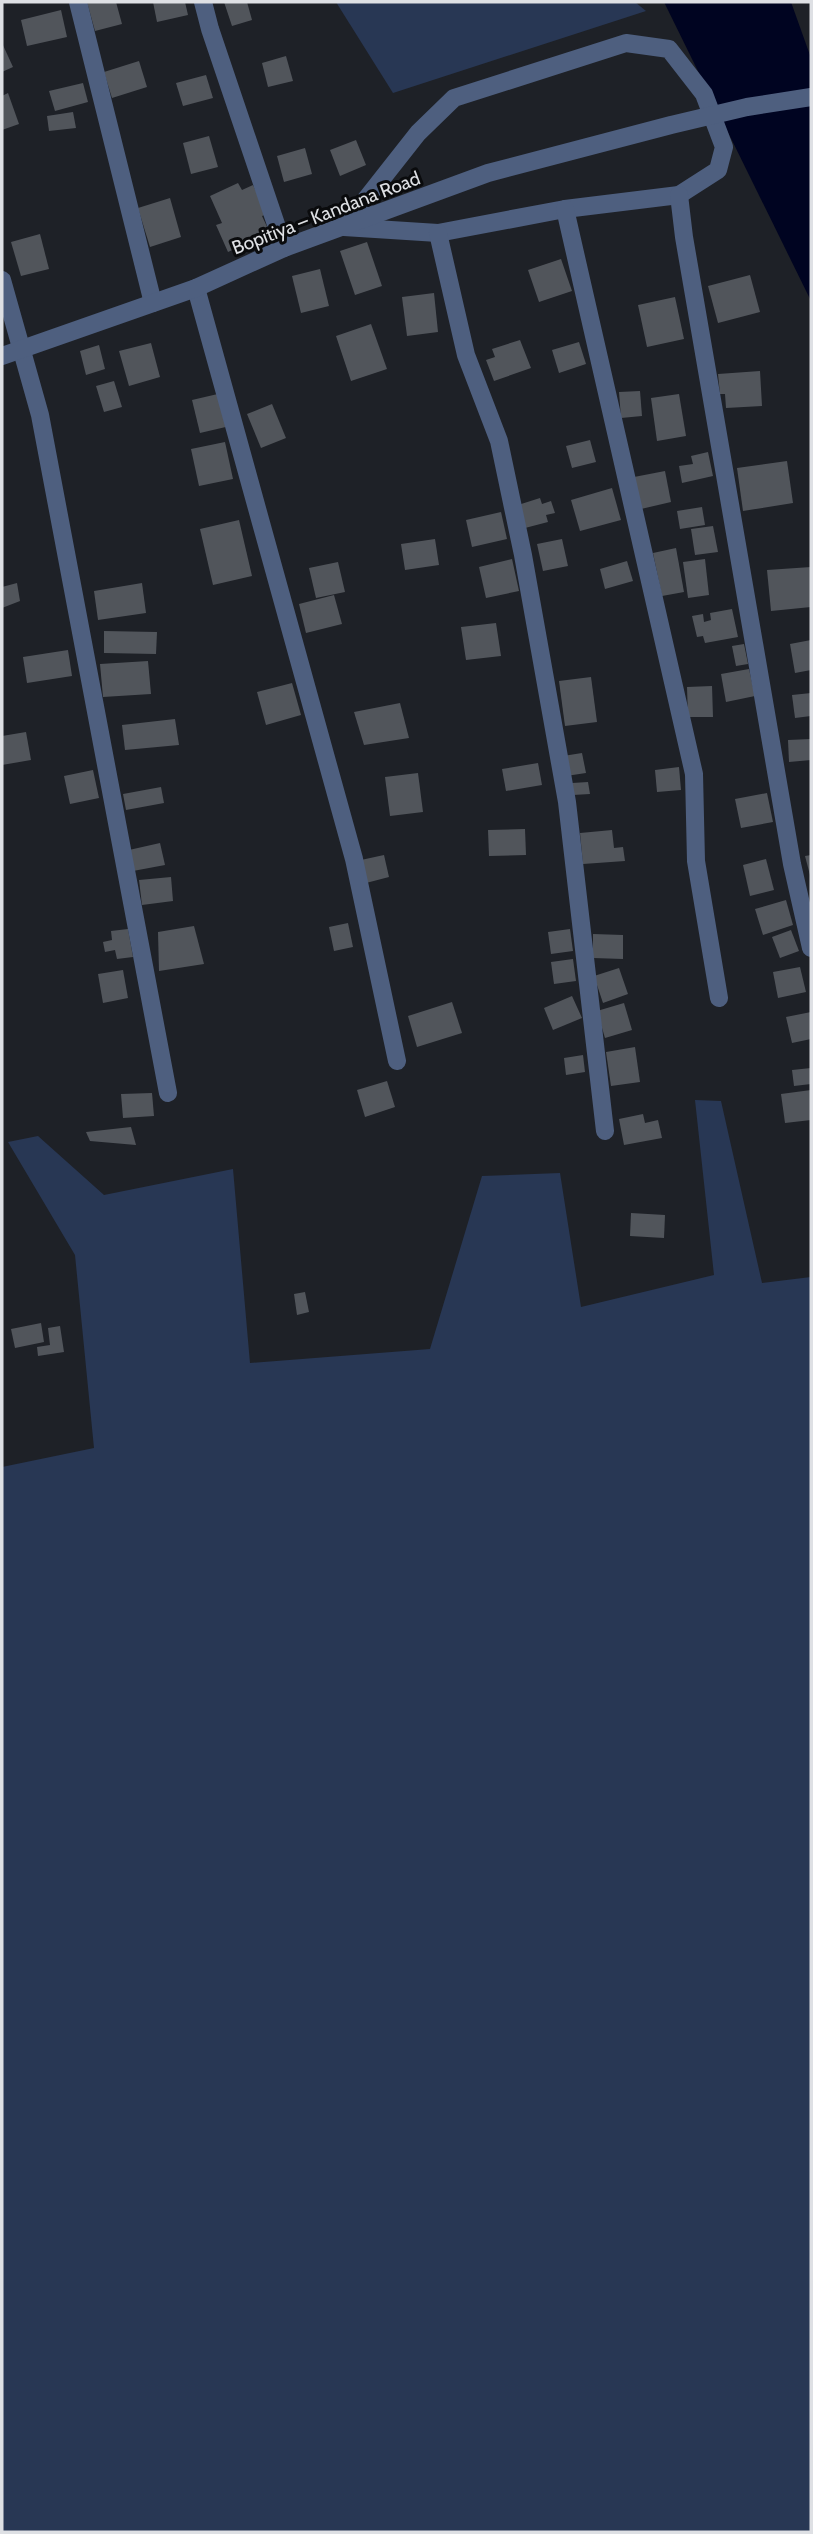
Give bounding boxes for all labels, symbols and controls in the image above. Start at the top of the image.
street label: Bopitiya – Kandana Road [229,166,423,260]

